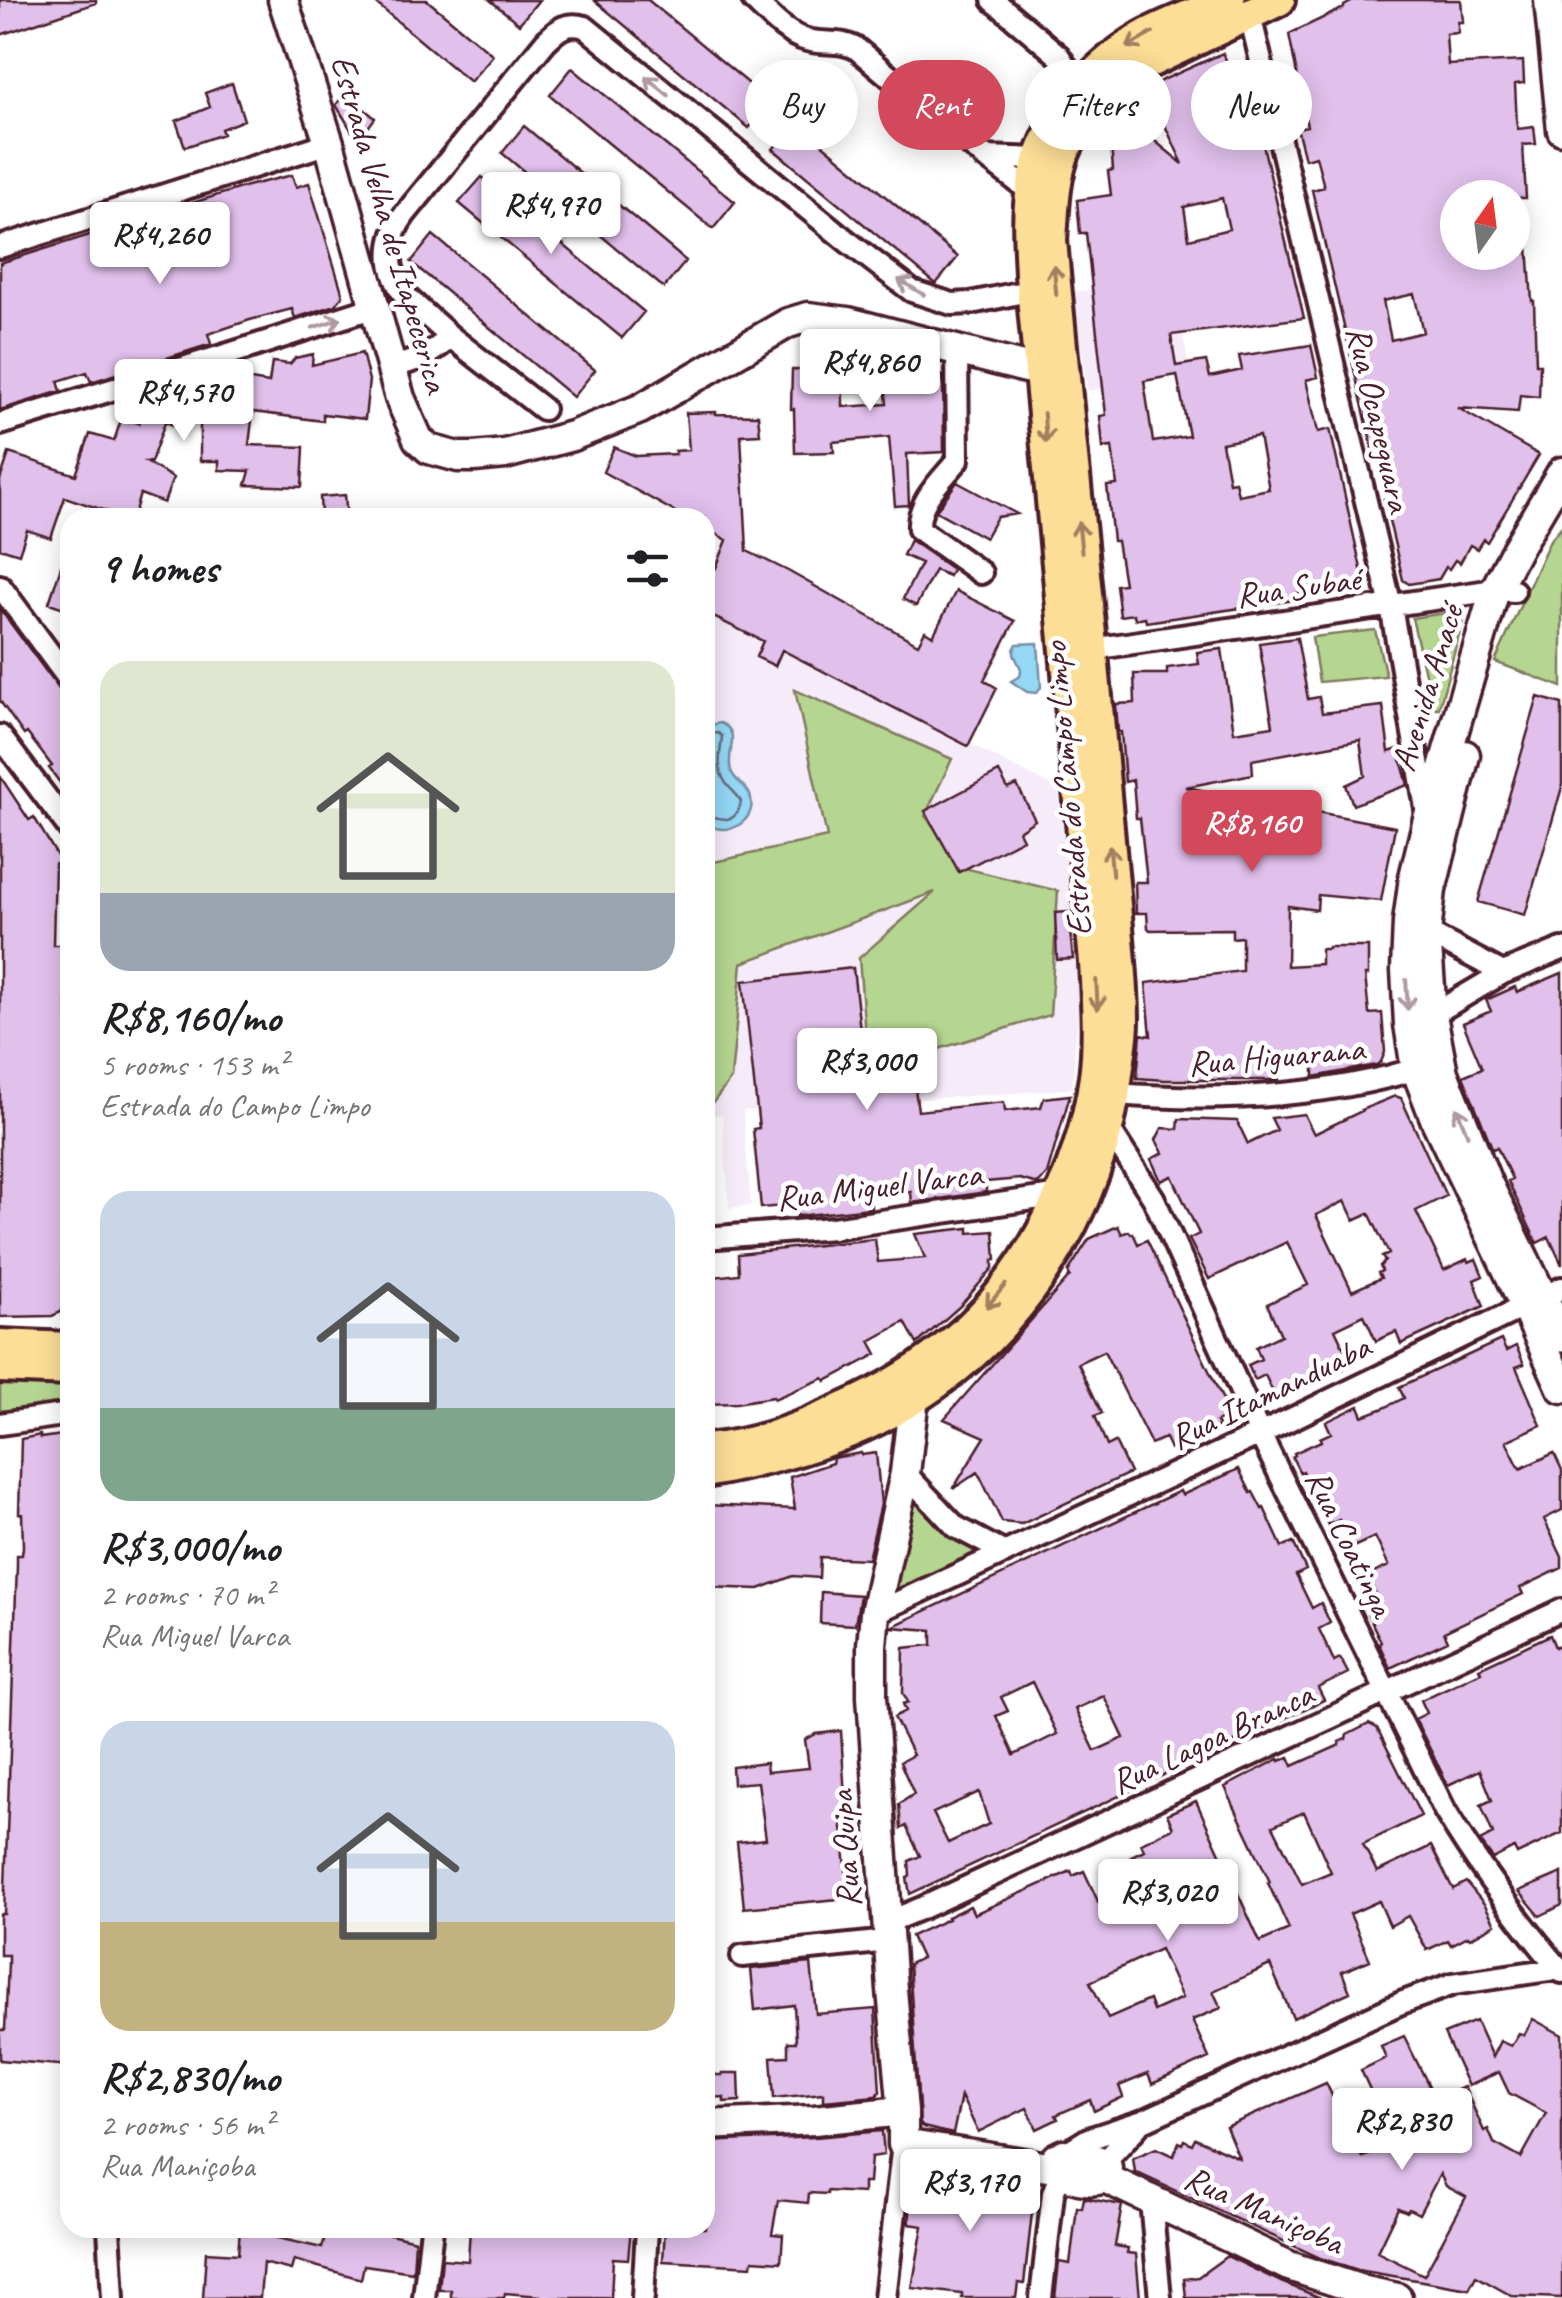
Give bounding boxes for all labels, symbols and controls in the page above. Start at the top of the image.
one-way arrow [1126,30,1155,50]
street label: Estrada Velha de Itapecerica [320,50,460,400]
chip: Buy [745,60,858,150]
chip: Rent [878,60,1005,150]
chip: Filters [1025,60,1171,150]
chip: New [1191,60,1312,150]
one-way arrow [644,75,670,97]
pin: R$4,970 [459,172,643,257]
north arrow [1440,180,1530,270]
map controls [1440,180,1530,270]
text: R$4,970 [503,184,599,225]
pin: R$4,260 [68,202,252,287]
text: R$4,260 [112,214,208,255]
one-way arrow [1045,265,1064,297]
one-way arrow [897,277,926,297]
one-way arrow [311,313,343,331]
street label: Rua Ocapeguara [1336,322,1423,519]
pin: R$4,860 [778,329,962,414]
text: R$4,860 [822,341,918,382]
pin: R$4,570 [92,359,276,444]
text: R$4,570 [136,371,232,412]
one-way arrow [1035,411,1054,443]
one-way arrow [1071,522,1090,554]
icon: filters [620,541,675,596]
text: 9 homes [100,542,218,595]
street label: Rua Subaé [1233,555,1368,618]
street label: Avenida Anacé [1380,594,1475,776]
street label: Estrada do Campo Limpo [1032,639,1102,938]
icon: home [298,726,478,906]
pin: R$8,160 [1160,790,1344,875]
text: R$8,160 [1204,802,1300,843]
one-way arrow [1101,845,1120,878]
one-way arrow [1398,978,1417,1010]
one-way arrow [1088,979,1107,1011]
text: R$8,160/mo [100,991,280,1044]
street label: Rua Higuarana [1186,1026,1369,1086]
pin: R$3,000 [775,1028,959,1113]
text: R$3,000 [819,1040,915,1081]
text: 5 rooms · 153 m² [100,1044,287,1085]
text: Estrada do Campo Limpo [100,1085,369,1126]
one-way arrow [1452,1106,1470,1137]
street label: Rua Miguel Varca [774,1151,987,1221]
icon: home [298,1256,478,1436]
one-way arrow [986,1282,1008,1308]
street label: Rua Itamanduaba [1162,1323,1380,1460]
street label: Rua Coatinga [1295,1462,1406,1626]
text: R$3,000/mo [100,1521,279,1574]
text: 2 rooms · 70 m² [100,1574,273,1615]
text: Rua Miguel Varca [100,1615,289,1656]
street label: Rua Lagoa Branca [1104,1670,1323,1804]
icon: home [298,1786,478,1966]
street label: Rua Quipa [818,1787,872,1909]
pin: R$3,020 [1076,1859,1260,1944]
text: R$3,020 [1120,1871,1216,1912]
text: R$2,830/mo [100,2051,279,2104]
pin: R$2,830 [1310,2088,1494,2173]
text: R$2,830 [1354,2100,1450,2141]
text: 2 rooms · 56 m² [100,2104,273,2145]
text: Rua Maniçoba [100,2145,255,2186]
pin: R$3,170 [878,2149,1062,2234]
street label: Rua Maniçoba [1178,2155,1352,2266]
text: R$3,170 [922,2161,1018,2202]

